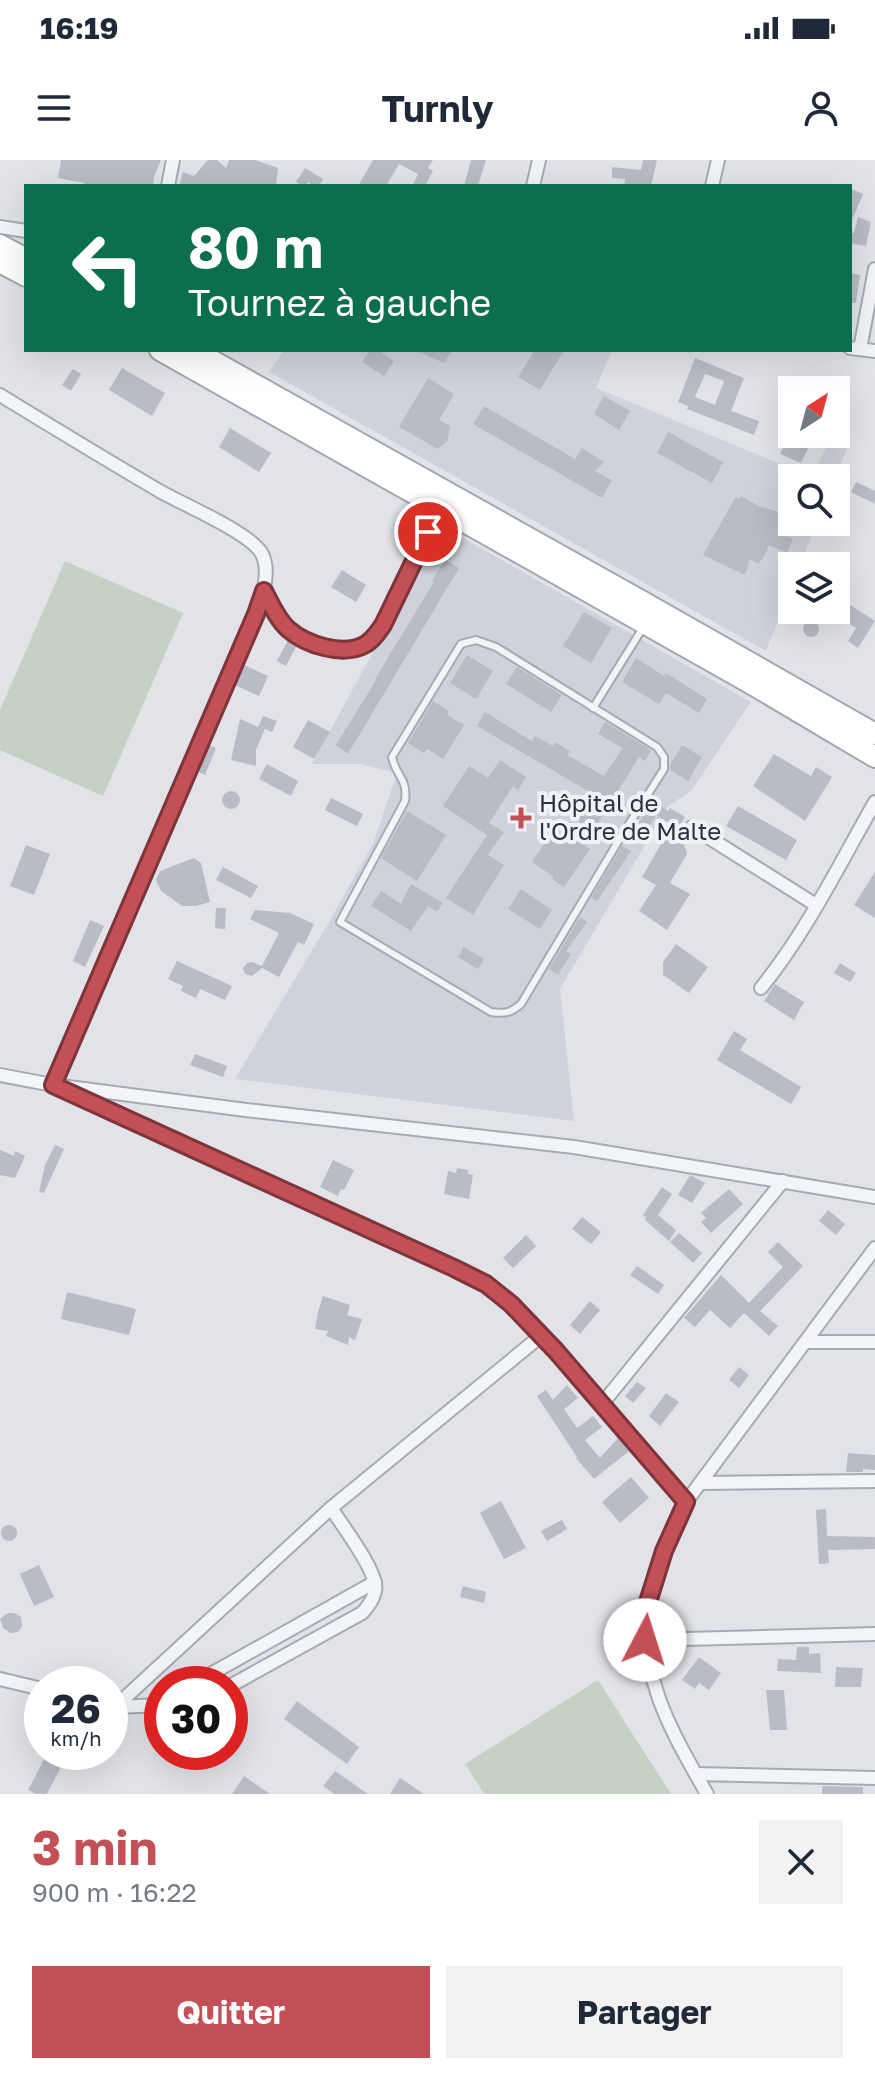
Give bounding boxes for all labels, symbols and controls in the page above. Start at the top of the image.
text: 16:19 [40,10,119,46]
icon: menu [32,86,76,130]
icon: person [799,86,843,130]
text: Turnly [381,87,494,130]
text: 80 m [188,213,323,280]
icon: left [56,216,160,320]
text: Tournez à gauche [188,281,491,324]
north arrow [778,376,850,448]
map controls [778,376,850,624]
button: search [778,464,850,536]
pin [394,498,462,566]
icon: arrive [406,510,450,554]
button: layers [778,552,850,624]
place label: Hôpital de l'Ordre de Malte [539,788,721,845]
marker: Hôpital de l'Ordre de Malte [510,807,532,829]
position arrow [603,1598,687,1682]
speed limit sign: 30 [144,1666,248,1770]
text: 26 [51,1684,101,1732]
text: km/h [51,1726,101,1750]
text: 3 min [32,1818,157,1876]
button: close [759,1820,843,1904]
text: 900 m · 16:22 [32,1877,197,1908]
button: Quitter [32,1966,430,2058]
button: Partager [446,1966,843,2058]

